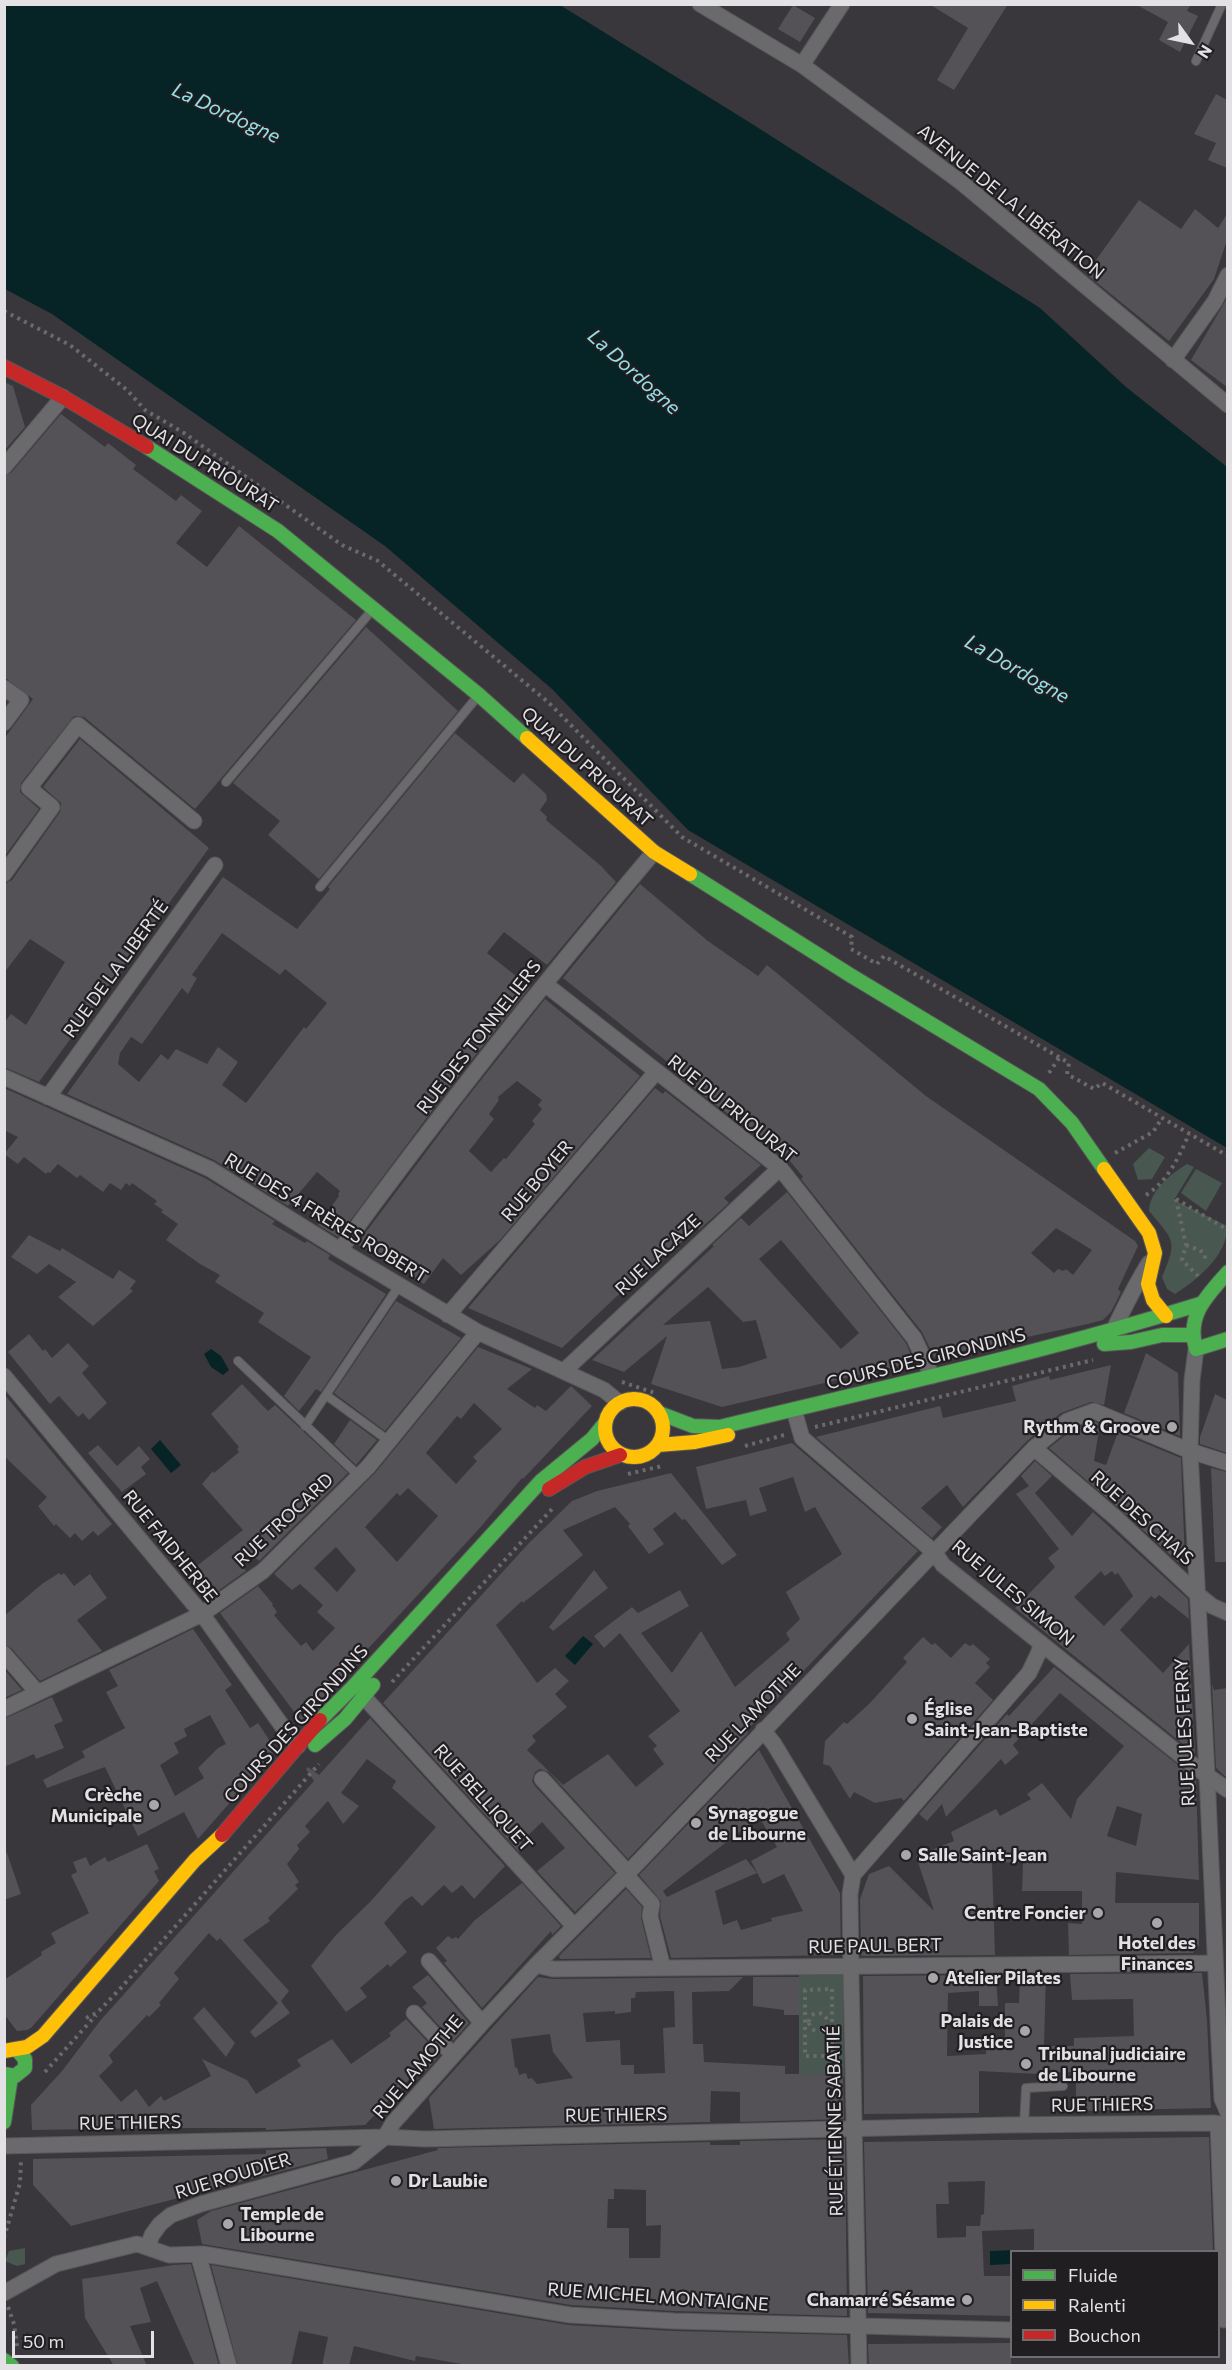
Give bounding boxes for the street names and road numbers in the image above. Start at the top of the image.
street label: AVENUE DE LA LIBÉRATION [913,120,1109,284]
street label: QUAI DU PRIOURAT [128,409,282,517]
street label: QUAI DU PRIOURAT [517,703,657,831]
street label: RUE DE LA LIBERTÉ [59,896,173,1042]
street label: RUE DES TONNELIERS [412,956,546,1118]
street label: RUE DU PRIOURAT [663,1050,801,1168]
street label: RUE BOYER [497,1136,577,1226]
street label: RUE DES 4 FRÈRES ROBERT [221,1149,431,1287]
street label: RUE LACAZE [611,1210,705,1300]
street label: COURS DES GIRONDINS [824,1324,1028,1394]
street label: RUE DES CHAIS [1086,1466,1198,1570]
street label: RUE TROCARD [230,1469,338,1571]
street label: RUE FAIDHERBE [118,1486,222,1606]
street label: RUE JULES SIMON [947,1536,1079,1650]
street label: COURS DES GIRONDINS [219,1641,373,1807]
street label: RUE JULES FERRY [1170,1657,1200,1807]
street label: RUE LAMOTHE [701,1659,805,1767]
street label: RUE BELLIQUET [429,1740,537,1856]
street label: RUE PAUL BERT [808,1934,942,1958]
street label: RUE LAMOTHE [368,2011,468,2123]
street label: RUE ÉTIENNE SABATIÉ [823,2025,847,2217]
street label: RUE THIERS [1051,2093,1153,2117]
street label: RUE THIERS [565,2103,667,2127]
street label: RUE THIERS [79,2111,181,2135]
street label: RUE ROUDIER [173,2148,293,2204]
street label: RUE MICHEL MONTAIGNE [547,2278,769,2316]

